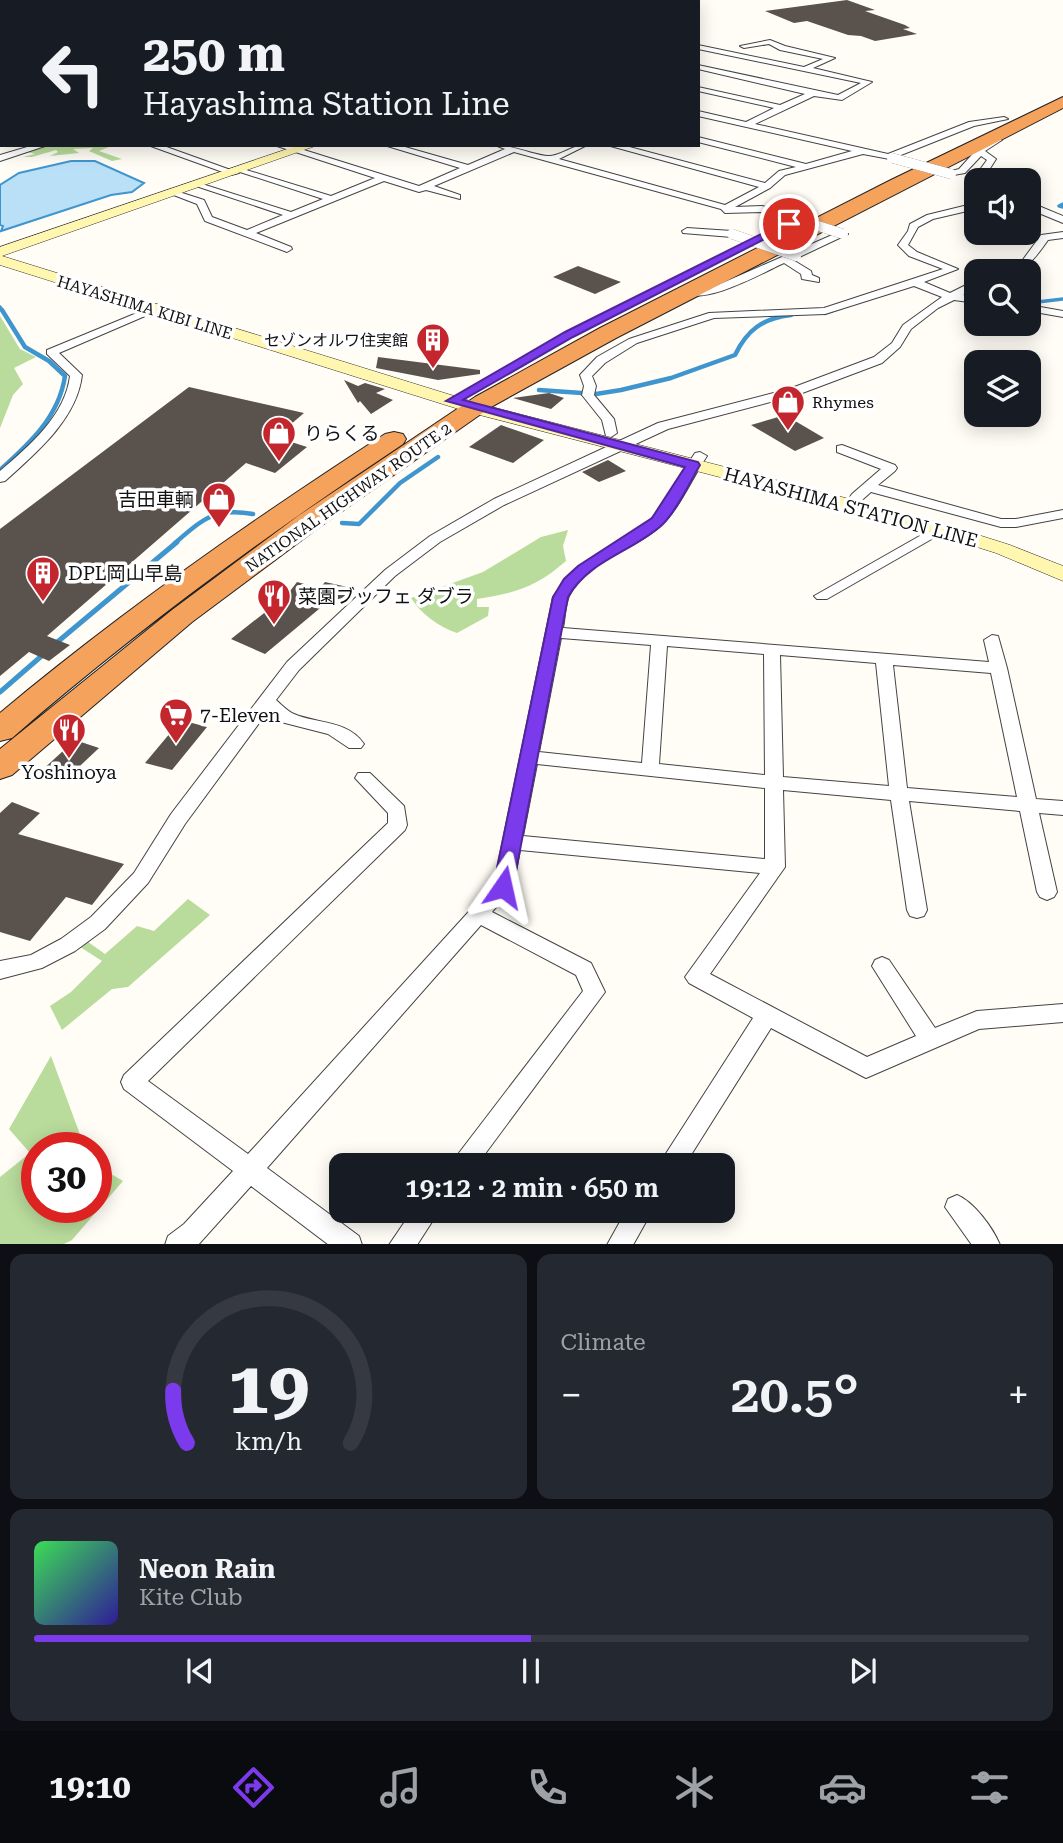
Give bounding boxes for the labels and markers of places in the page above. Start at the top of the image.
pin [759,194,819,254]
building icon: セゾンオルワ住実館 [414,321,452,370]
place label: セゾンオルワ住実館 [264,331,408,350]
shop icon: Rhymes [769,383,807,432]
place label: Rhymes [812,393,874,412]
shop icon: りらくる [260,414,298,463]
place label: りらくる [304,422,380,445]
shop icon: 吉田車輌 [200,480,238,529]
place label: 吉田車輌 [118,488,194,511]
building icon: DPL岡山早島 [24,554,62,603]
place label: DPL岡山早島 [68,562,183,585]
restaurant icon: 菜園ブッフェ ダブラ [255,577,293,626]
place label: 菜園ブッフェ ダブラ [298,585,474,608]
supermarket icon: 7-Eleven [157,696,195,745]
place label: 7-Eleven [200,704,281,727]
restaurant icon: Yoshinoya [50,711,88,760]
place label: Yoshinoya [21,761,117,784]

